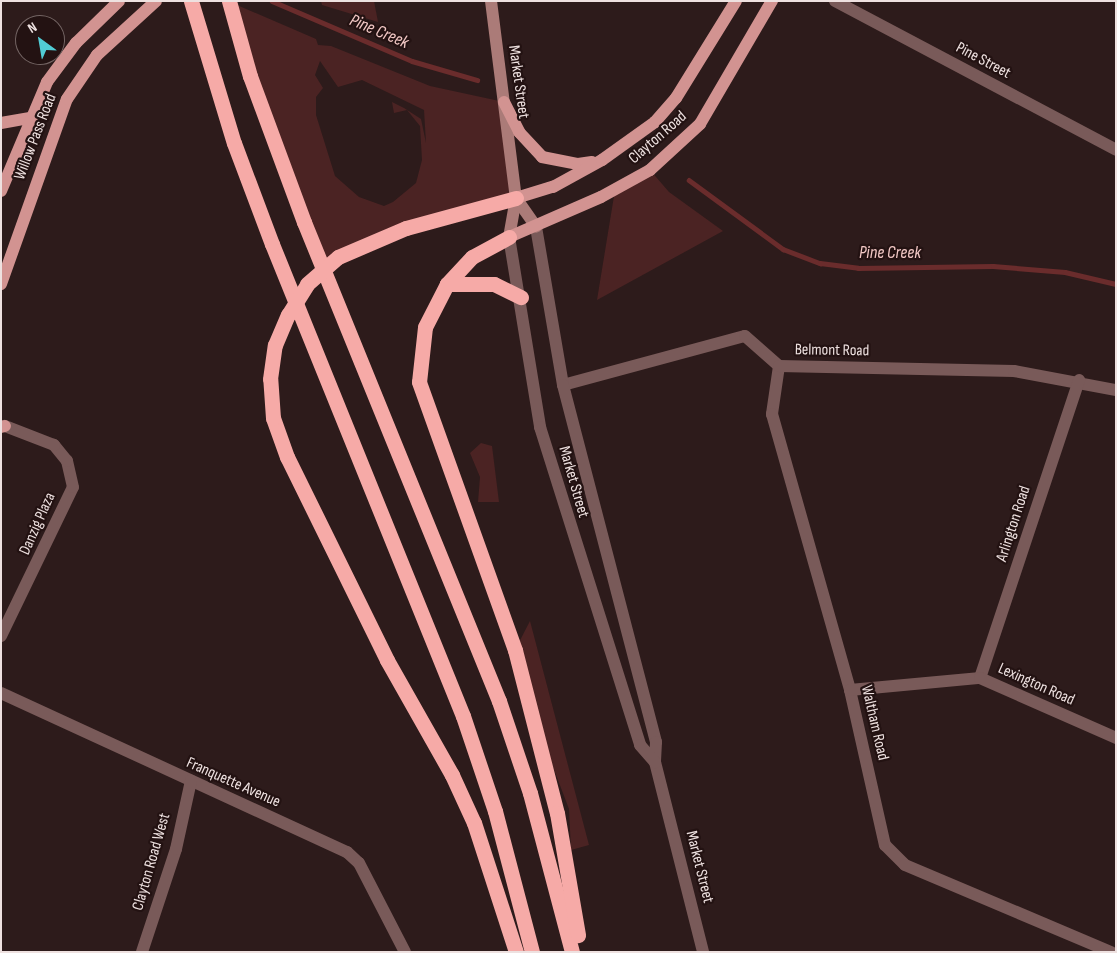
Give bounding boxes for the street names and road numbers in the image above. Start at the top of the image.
street label: Pine Street [952,39,1014,83]
street label: Market Street [503,44,533,120]
street label: Willow Pass Road [11,91,61,183]
street label: Clayton Road [625,108,691,168]
street label: Belmont Road [795,341,869,361]
street label: Market Street [554,444,592,520]
street label: Arlington Road [993,484,1035,564]
street label: Danzig Plaza [16,490,60,558]
street label: Lexington Road [995,660,1077,710]
street label: Waltham Road [856,684,892,762]
street label: Franquette Avenue [183,754,283,812]
street label: Clayton Road West [129,811,175,913]
street label: Market Street [681,829,717,905]

